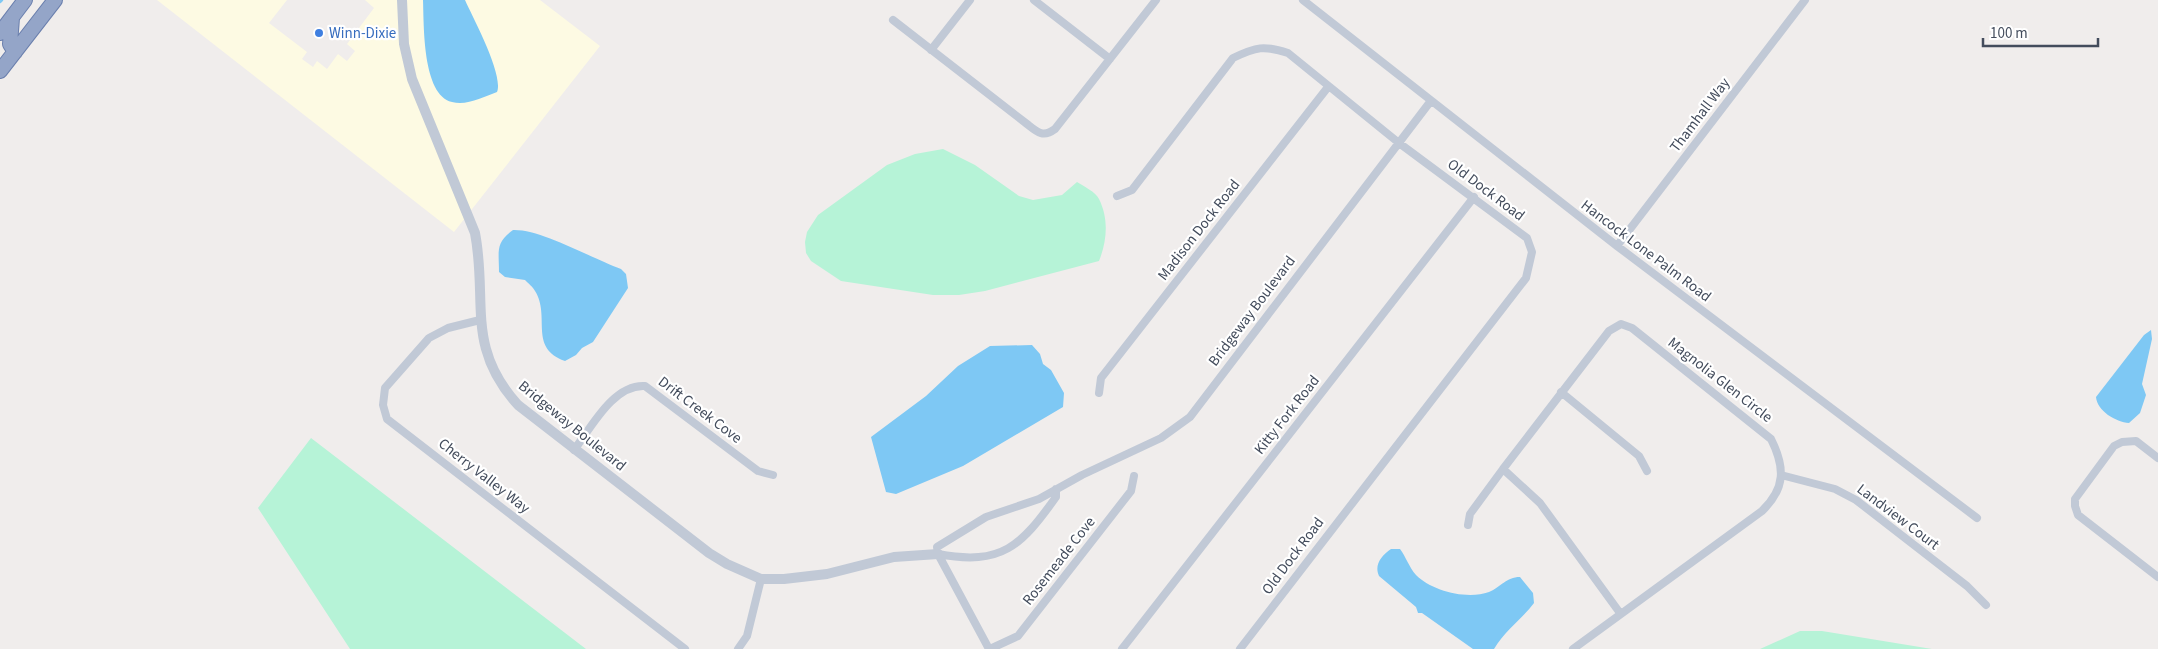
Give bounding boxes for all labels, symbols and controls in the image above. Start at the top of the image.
scale bar [1983,15,2098,47]
place label: Winn-Dixie [329,23,396,44]
text: 100 m [1990,23,2028,44]
marker: Winn-Dixie [313,27,325,39]
street label: Thamhall Way [1665,73,1735,157]
street label: Old Dock Road [1443,154,1529,226]
street label: Madison Dock Road [1153,175,1245,285]
street label: Hancock Lone Palm Road [1577,195,1715,307]
street label: Bridgeway Boulevard [1204,251,1300,371]
street label: Magnolia Glen Circle [1663,332,1777,428]
street label: Kitty Fork Road [1249,371,1325,459]
street label: Drift Creek Cove [654,372,746,448]
street label: Bridgeway Boulevard [514,376,630,476]
street label: Cherry Valley Way [434,433,534,519]
street label: Landview Court [1852,479,1944,555]
street label: Rosemeade Cove [1018,512,1100,610]
street label: Old Dock Road [1257,513,1329,599]

